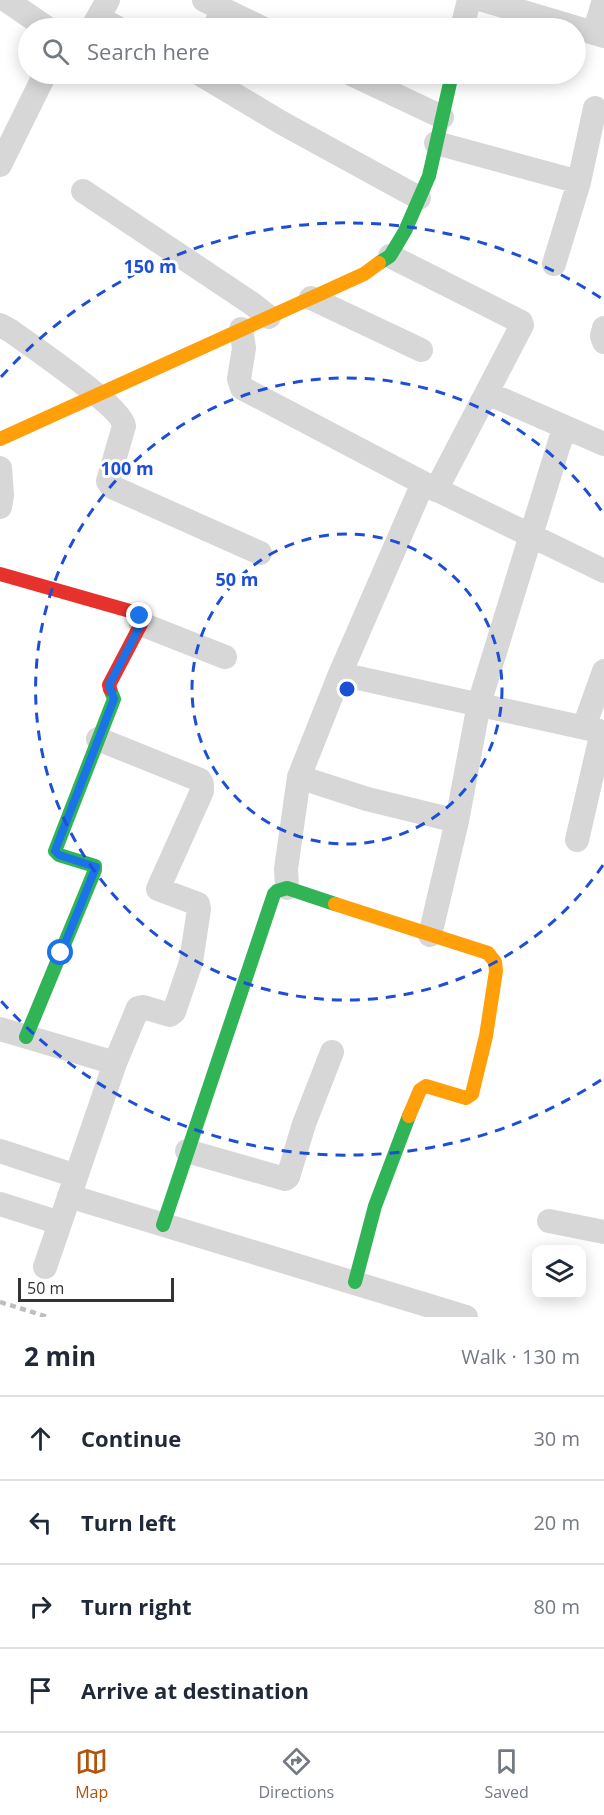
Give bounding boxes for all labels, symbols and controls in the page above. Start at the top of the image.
search box [18,18,586,84]
icon: search [39,35,72,68]
text: Search here [87,36,210,66]
text: 150 m [123,254,177,278]
text: 100 m [100,456,154,480]
text: 50 m [216,567,258,591]
route end [126,602,152,628]
centre of rings [337,679,357,699]
route start [47,939,73,965]
map controls [532,1245,586,1299]
button: layers [532,1245,586,1299]
scale bar [18,1275,174,1302]
text: 50 m [27,1277,64,1299]
text: 2 min [24,1338,96,1374]
text: Walk · 130 m [461,1343,580,1370]
icon: ahead [24,1422,57,1455]
text: Continue [81,1423,181,1453]
text: 30 m [533,1425,580,1452]
icon: left [24,1506,57,1539]
text: Turn left [81,1507,176,1537]
text: 20 m [533,1509,580,1536]
icon: right [24,1590,57,1623]
text: Turn right [81,1591,192,1621]
text: 80 m [533,1593,580,1620]
icon: arrive [24,1674,57,1707]
text: Arrive at destination [81,1675,309,1705]
tab: Map [75,1745,108,1803]
tab: Directions [259,1745,334,1803]
tab: Saved [484,1745,529,1803]

